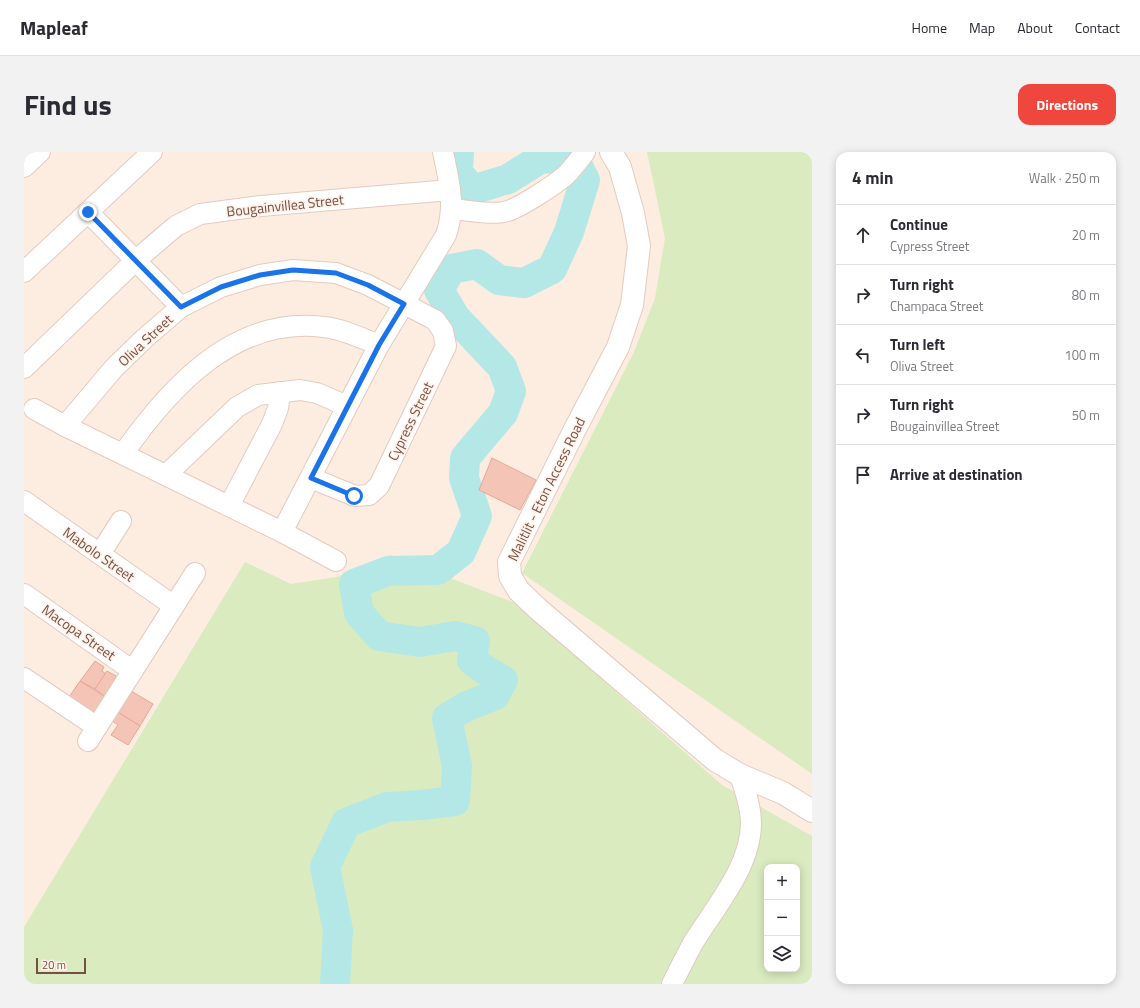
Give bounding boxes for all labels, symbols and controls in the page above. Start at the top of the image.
text: Mapleaf [20,13,88,42]
text: Home [912,17,947,38]
text: Map [969,17,995,38]
text: About [1017,17,1053,38]
text: Contact [1075,17,1120,38]
text: Find us [24,83,112,126]
button: Directions [1018,84,1116,125]
text: 4 min [852,165,893,191]
text: Walk · 250 m [1029,168,1100,188]
street label: Bougainvillea Street [225,188,345,222]
route end [79,203,97,221]
text: Continue [890,213,948,236]
icon: ahead [852,224,874,246]
text: 20 m [1072,225,1100,245]
text: Cypress Street [890,236,969,256]
text: Turn right [890,273,954,296]
icon: right [852,284,874,306]
text: 80 m [1072,285,1100,305]
text: Champaca Street [890,296,983,316]
street label: Oliva Street [113,309,177,371]
text: Turn left [890,333,945,356]
icon: left [852,344,874,366]
text: 100 m [1064,345,1100,365]
text: Oliva Street [890,356,953,376]
street label: Cypress Street [382,378,438,464]
text: Turn right [890,393,954,416]
icon: right [852,404,874,426]
text: 50 m [1072,405,1100,425]
street label: Malitlit - Eton Access Road [502,413,590,565]
text: Bougainvillea Street [890,416,999,436]
text: Arrive at destination [890,463,1023,486]
icon: arrive [852,464,874,486]
route start [345,487,363,505]
street label: Mabolo Street [59,522,139,587]
street label: Macopa Street [38,599,120,665]
map controls [764,864,800,972]
button: + [764,864,800,900]
button: − [764,900,800,936]
button: layers [764,936,800,972]
scale bar [36,956,86,975]
text: 20 m [42,957,66,973]

